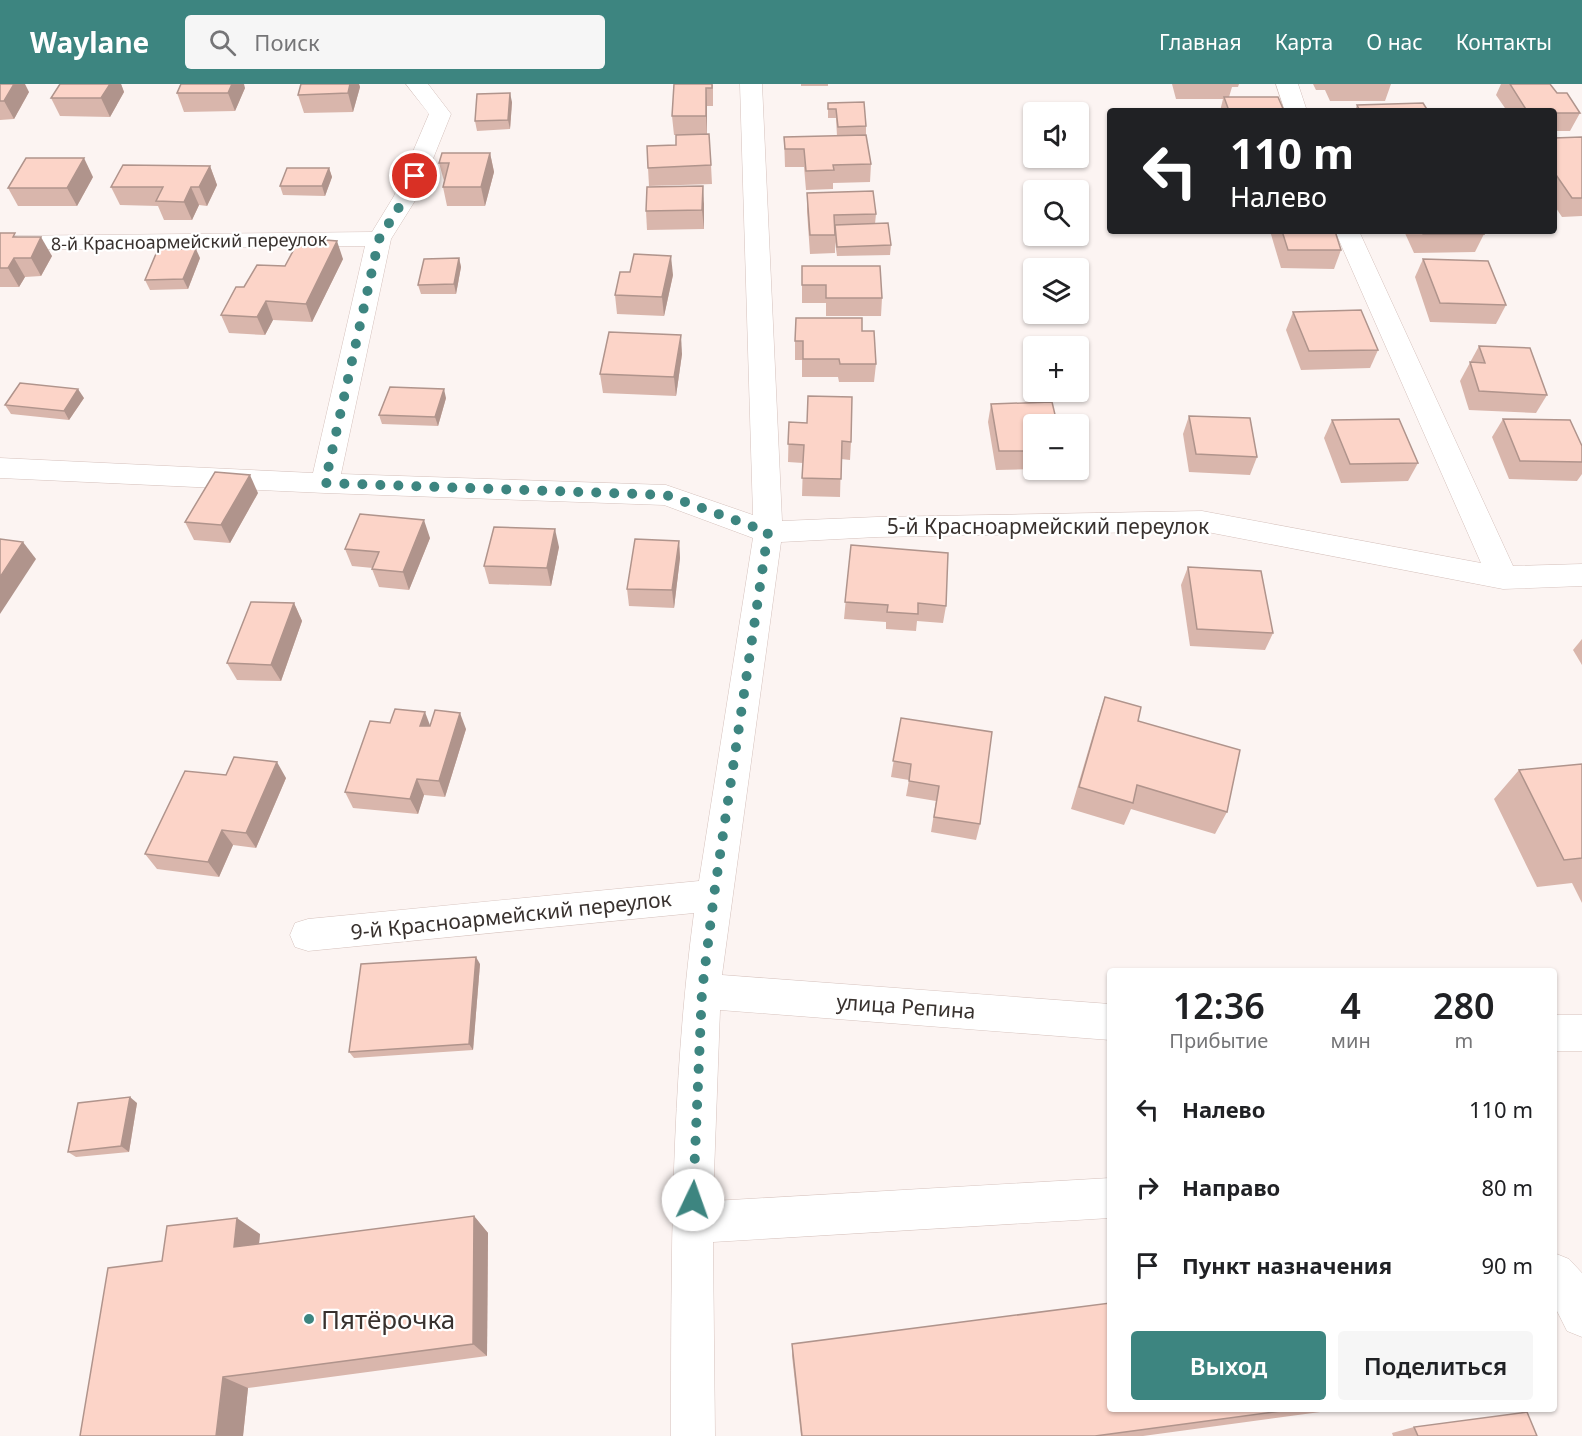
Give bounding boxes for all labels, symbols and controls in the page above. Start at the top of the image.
search box [185,15,605,69]
text: Waylane [30,23,149,61]
icon: search [206,26,239,59]
text: Поиск [254,27,320,57]
text: Главная [1159,28,1242,56]
text: Карта [1275,28,1333,56]
text: О нас [1366,28,1423,56]
text: Контакты [1456,28,1552,56]
map controls [1023,102,1089,480]
button: sound [1023,102,1089,168]
text: 110 m [1230,124,1354,181]
icon: left [1131,132,1209,210]
pin [389,150,440,201]
icon: arrive [398,159,431,192]
text: Налево [1230,178,1327,215]
button: search [1023,180,1089,246]
street label: 8-й Красноармейский переулок [51,227,328,255]
button: layers [1023,258,1089,324]
button: + [1023,336,1089,402]
button: − [1023,414,1089,480]
street label: 5-й Красноармейский переулок [887,512,1209,540]
street label: 9-й Красноармейский переулок [349,884,673,946]
text: 12:36 [1173,981,1265,1030]
text: 4 [1340,981,1361,1030]
text: 280 [1433,981,1495,1030]
street label: улица Репина [835,987,977,1025]
text: Прибытие [1169,1027,1268,1054]
text: мин [1331,1027,1371,1054]
text: m [1454,1027,1473,1054]
icon: left [1131,1093,1164,1126]
text: Налево [1182,1094,1265,1124]
text: 110 m [1469,1094,1533,1124]
position arrow [661,1168,725,1232]
icon: right [1131,1171,1164,1204]
text: Направо [1182,1172,1280,1202]
text: 80 m [1482,1172,1533,1202]
icon: arrive [1131,1249,1164,1282]
text: Пункт назначения [1182,1250,1392,1280]
text: 90 m [1482,1250,1533,1280]
place label: Пятёрочка [321,1301,455,1337]
marker: Пятёрочка [302,1312,316,1326]
button: Выход [1131,1331,1326,1400]
button: Поделиться [1338,1331,1533,1400]

